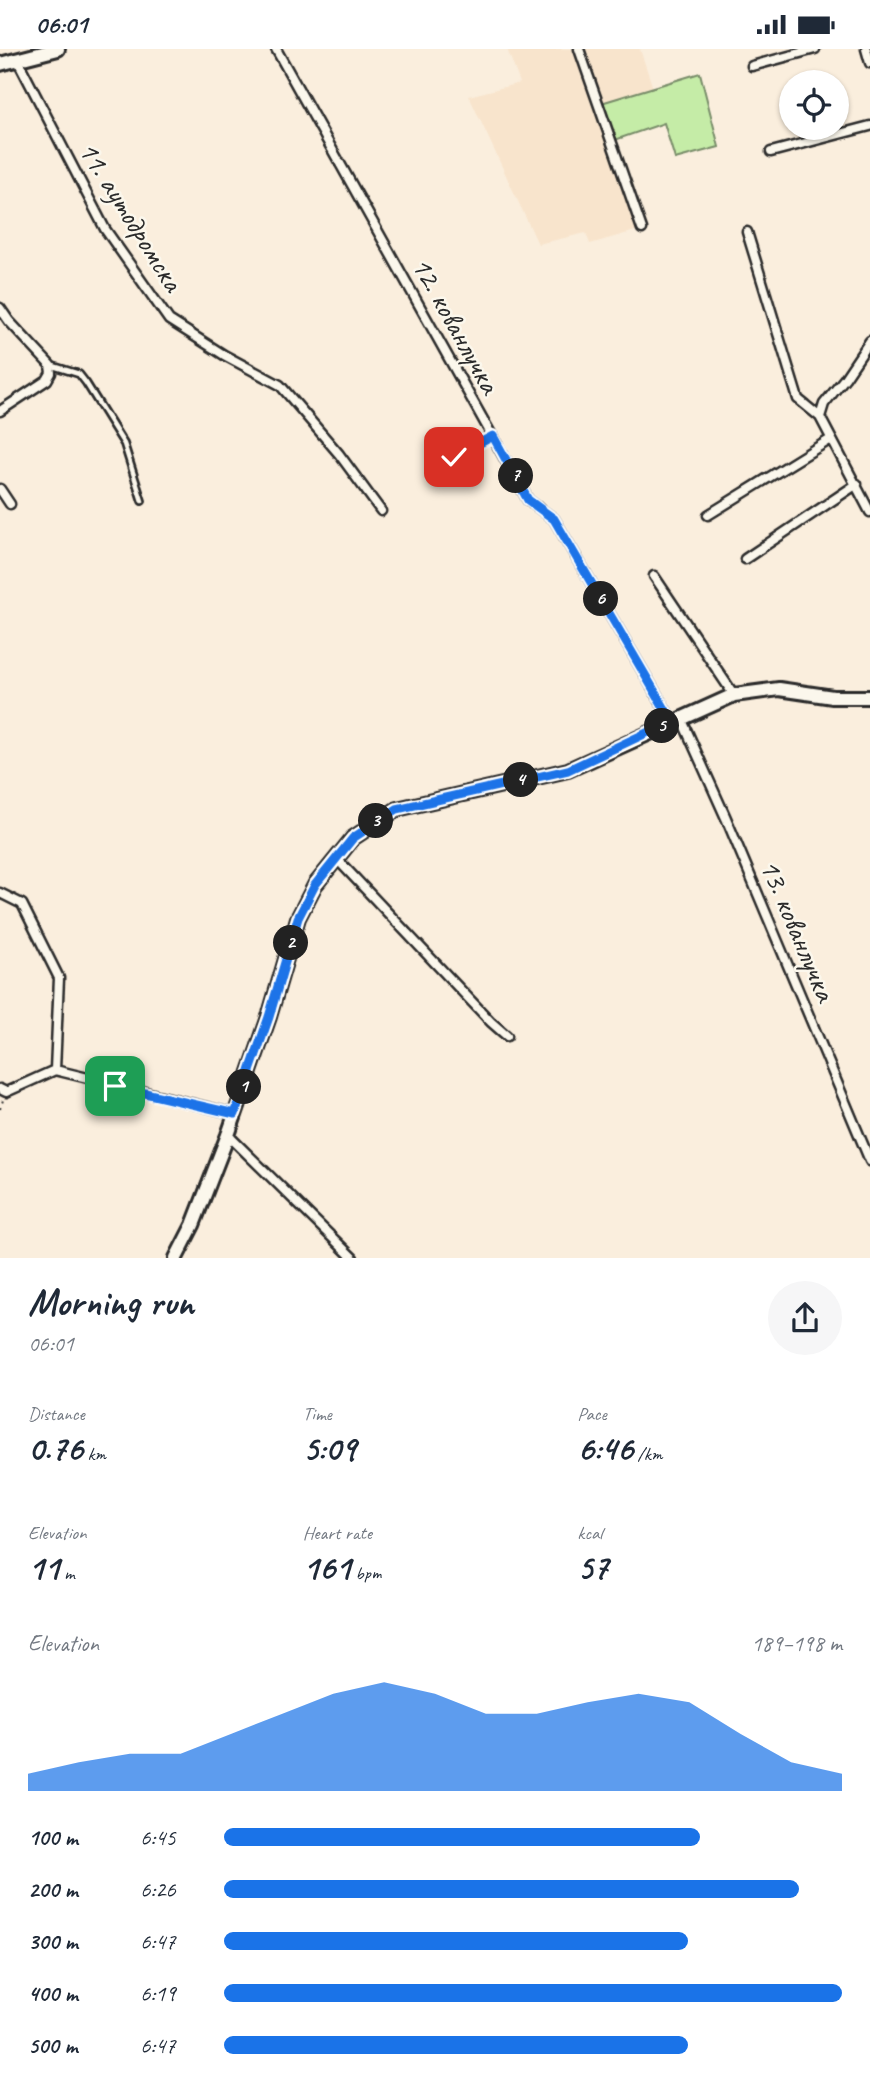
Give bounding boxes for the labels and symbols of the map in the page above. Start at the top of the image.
street label: 11. аутодромска [70,134,193,300]
street label: 12. кованлучка [403,250,510,402]
pin [424,427,484,487]
pin: 7 [498,459,534,493]
pin: 6 [584,581,618,617]
pin: 5 [644,709,680,743]
pin: 4 [504,763,538,797]
pin: 3 [358,803,394,839]
street label: 13. кованлучка [751,853,846,1009]
pin: 2 [274,925,308,961]
pin [85,1056,145,1116]
pin: 1 [226,1069,262,1105]

